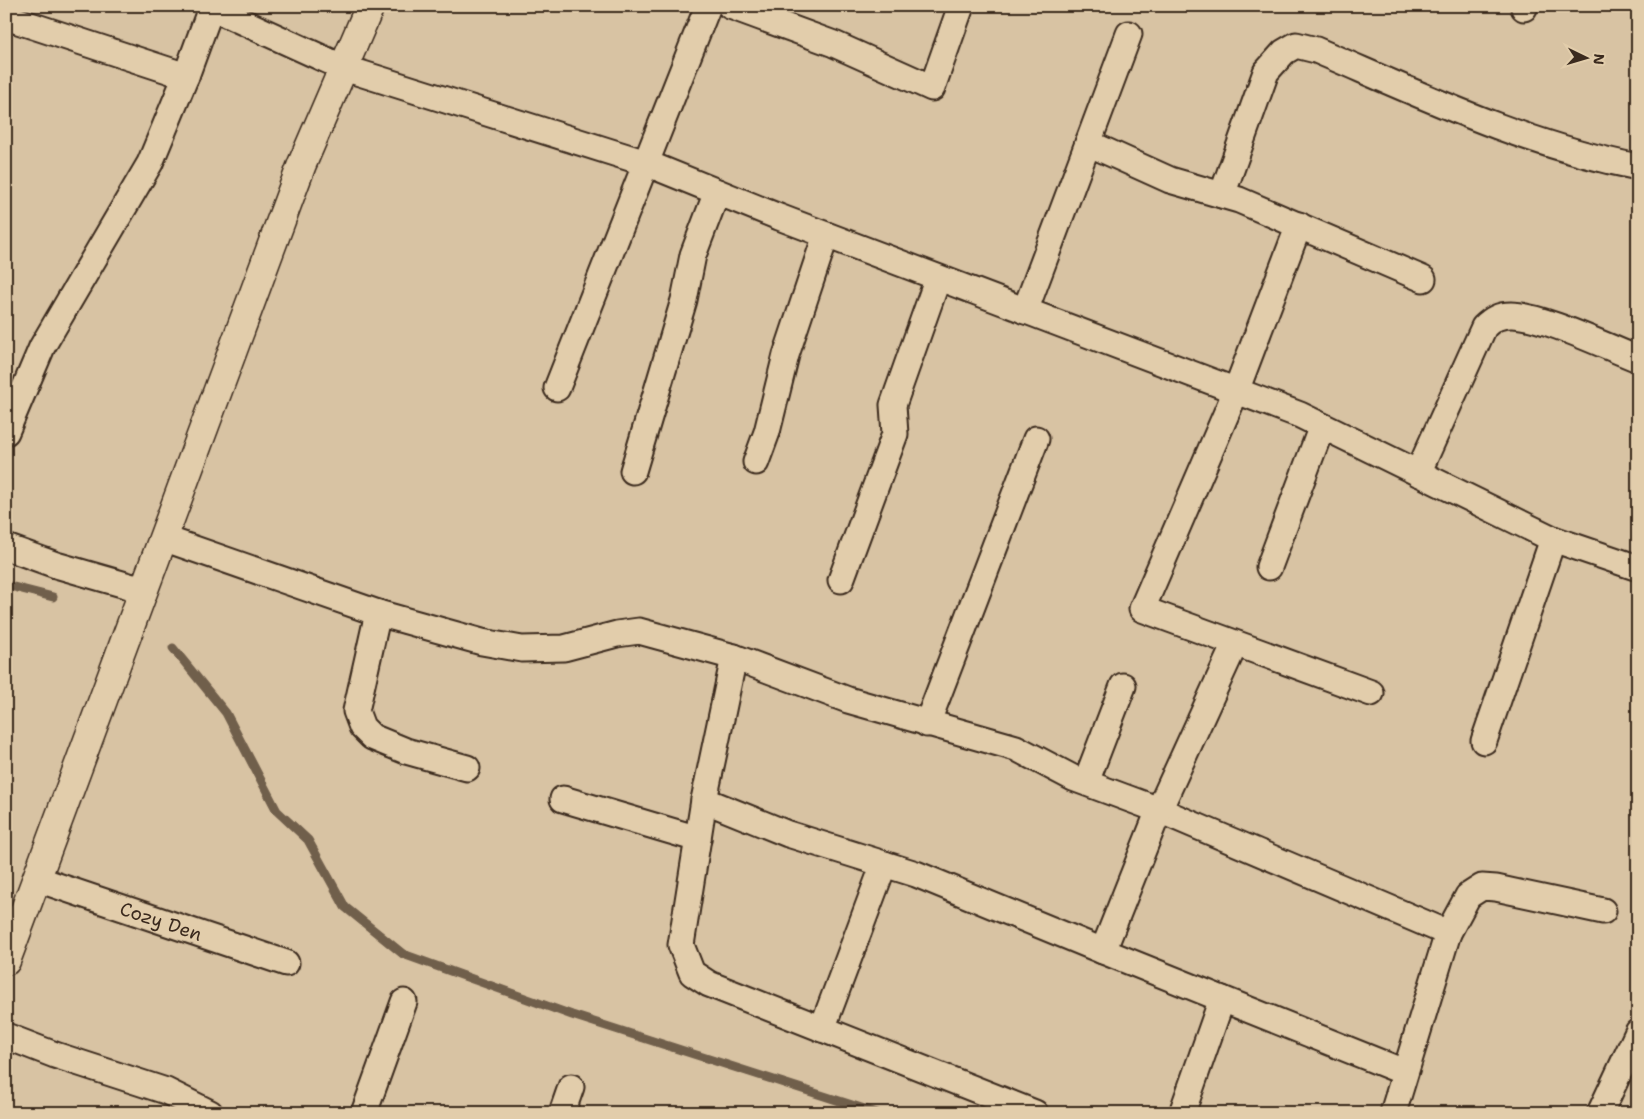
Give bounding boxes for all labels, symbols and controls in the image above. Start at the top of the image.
north arrow [1562,32,1612,82]
text: N [1590,53,1608,65]
street label: Cozy Den [117,896,205,947]

